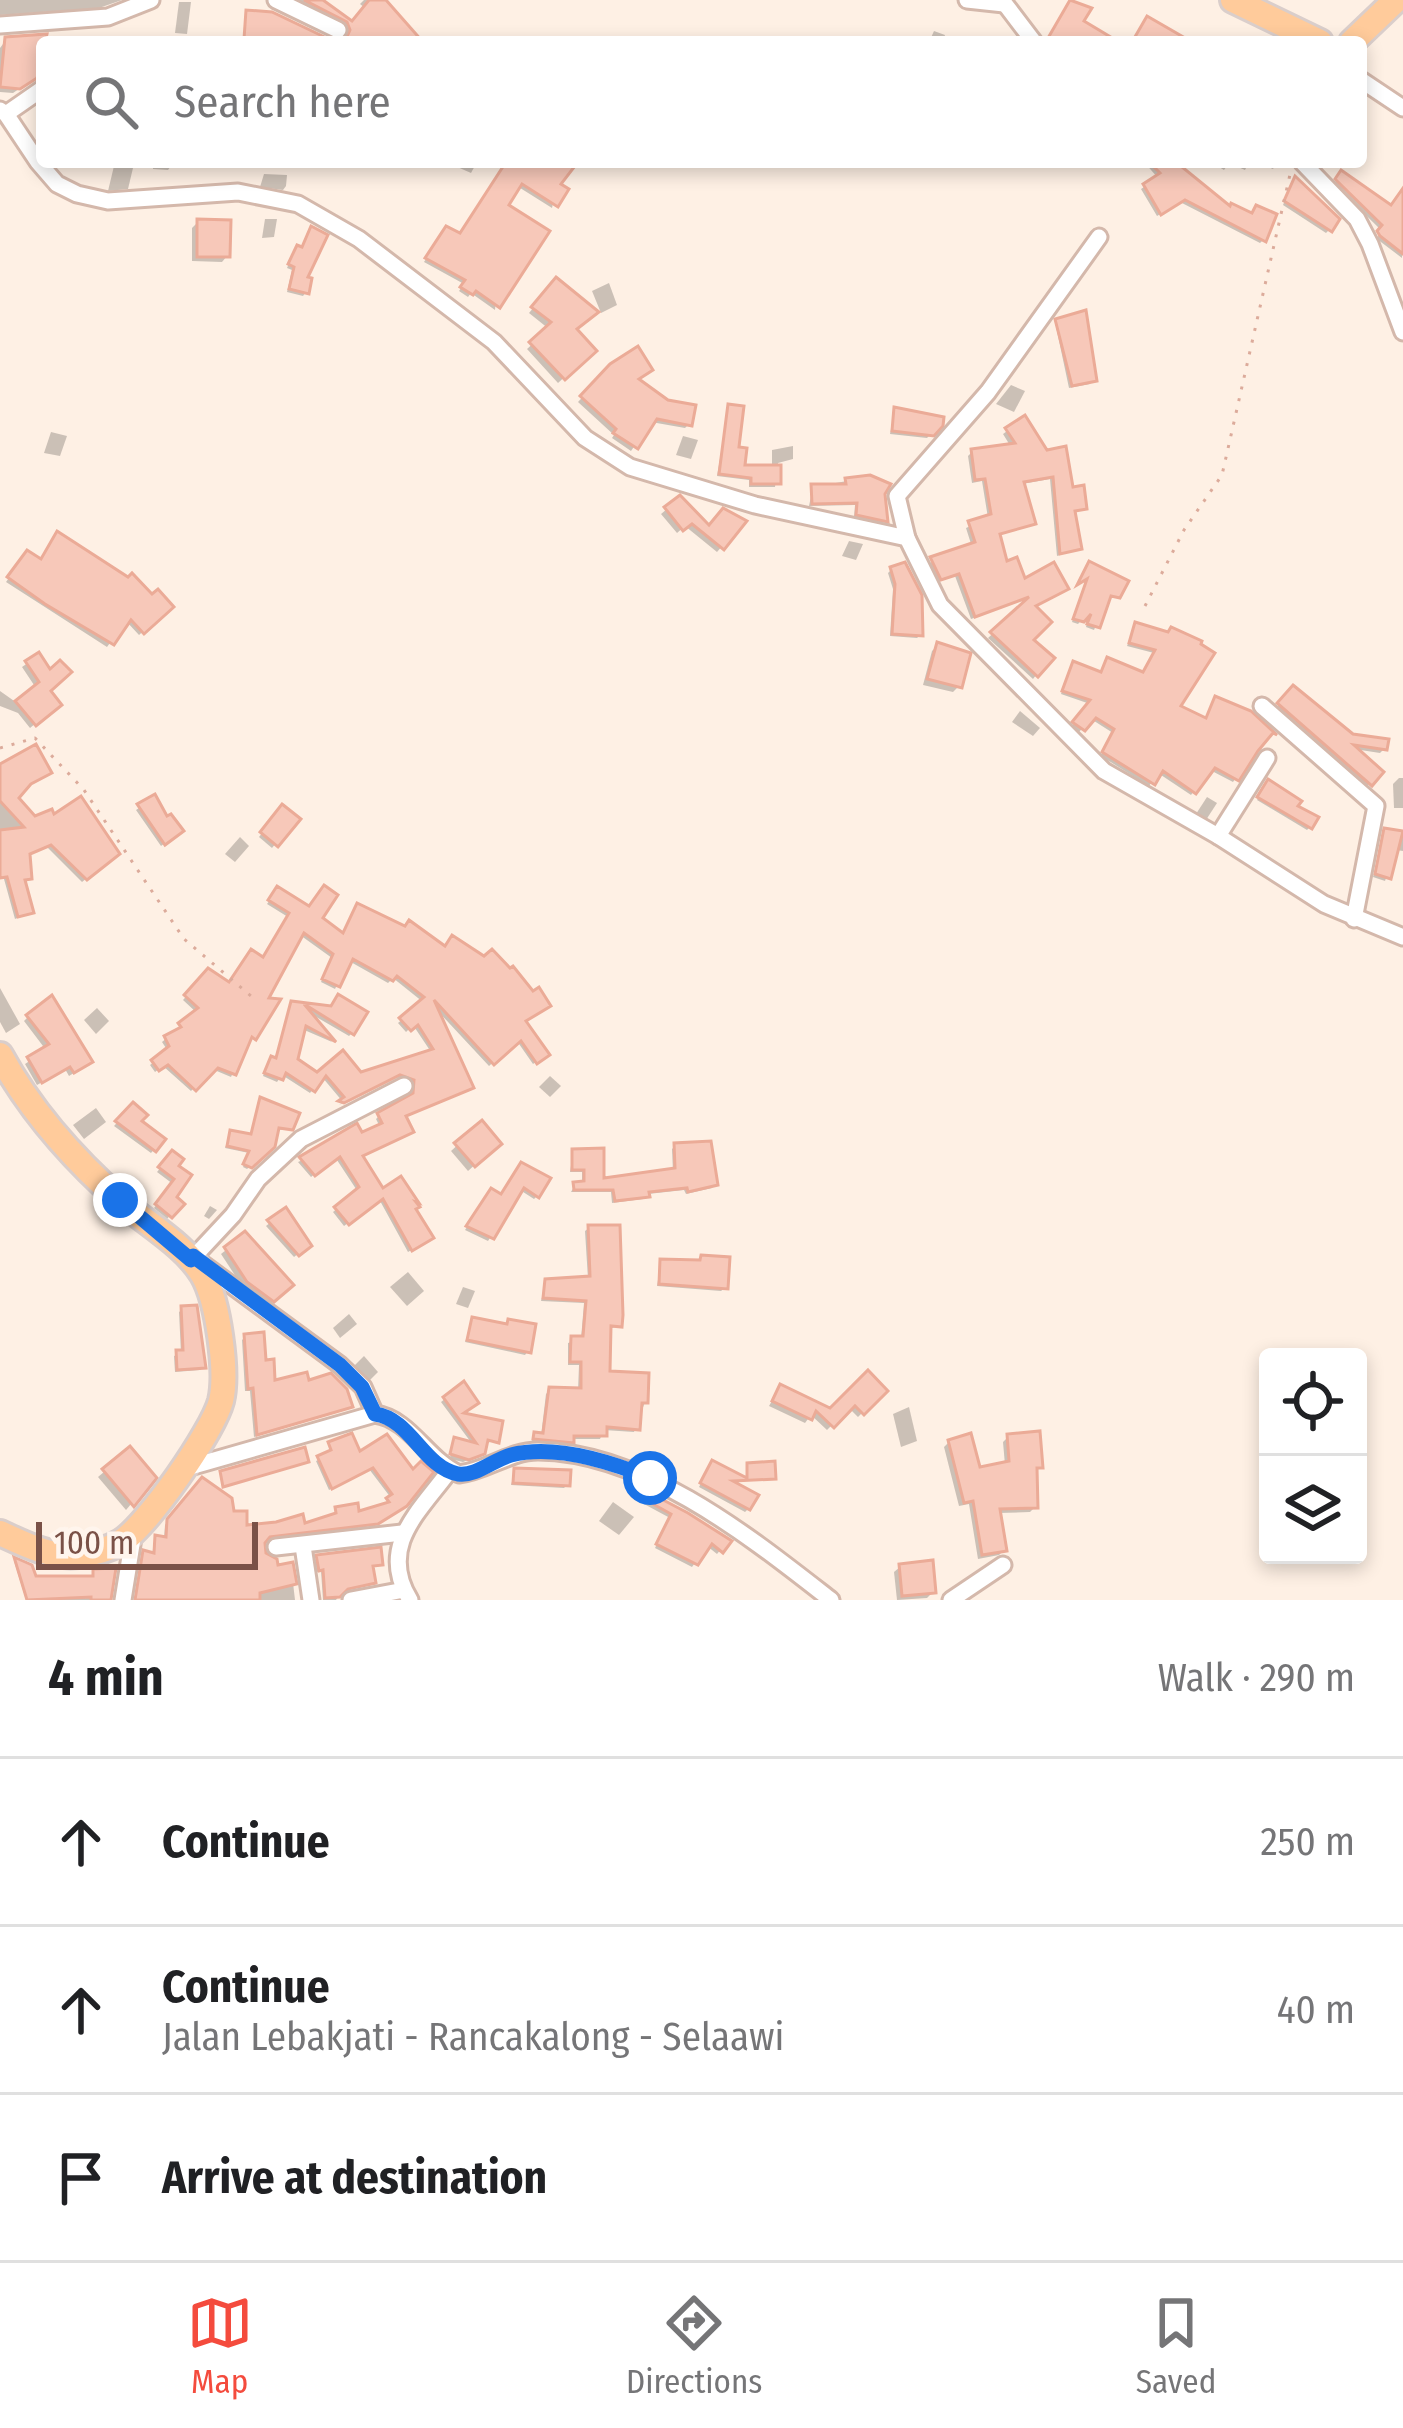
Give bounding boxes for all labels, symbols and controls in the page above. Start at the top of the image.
search box [36,36,1367,168]
icon: search [78,69,144,135]
text: Search here [174,75,391,129]
route end [93,1173,147,1227]
map controls [1259,1348,1367,1564]
button: locate [1259,1348,1367,1456]
route start [623,1451,677,1505]
button: layers [1259,1456,1367,1564]
scale bar [36,1516,258,1569]
text: 100 m [54,1523,134,1563]
text: 4 min [48,1647,164,1709]
text: Walk · 290 m [1158,1655,1355,1701]
icon: ahead [48,1809,114,1875]
text: Continue [162,1815,330,1869]
text: 250 m [1260,1819,1355,1865]
text: Continue [162,1960,330,2014]
icon: ahead [48,1977,114,2043]
text: 40 m [1277,1987,1355,2033]
text: Jalan Lebakjati - Rancakalong - Selaawi [162,2014,784,2060]
icon: arrive [48,2145,114,2211]
text: Arrive at destination [162,2151,547,2205]
tab: Map [187,2290,253,2402]
tab: Directions [626,2290,762,2402]
tab: Saved [1136,2290,1216,2402]

